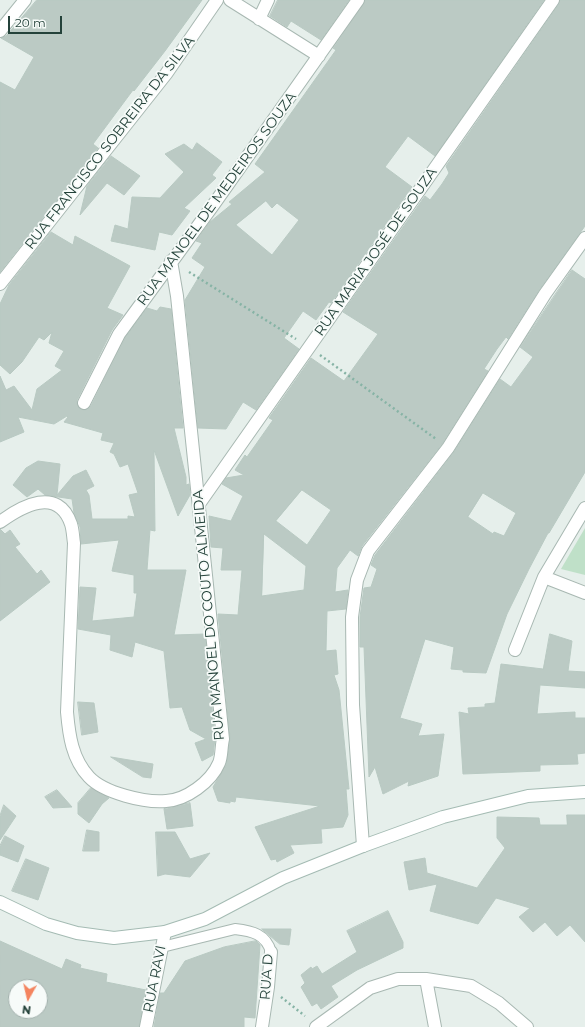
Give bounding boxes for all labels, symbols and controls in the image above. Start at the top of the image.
scale bar [10,8,64,34]
text: 20 m [15,15,46,30]
street label: RUA FRANCISCO SOBREIRA DA SILVA [22,33,198,253]
street label: RUA MANOEL DE MEDEIROS SOUZA [134,89,300,309]
street label: RUA MARIA JOSÉ DE SOUZA [311,165,441,339]
street label: RUA MANOEL DO COUTO ALMEIDA [190,489,228,741]
street label: RUA RAVI [140,944,170,1014]
street label: RUA D [257,953,277,1001]
north arrow [8,979,48,1019]
text: N [21,1002,32,1017]

